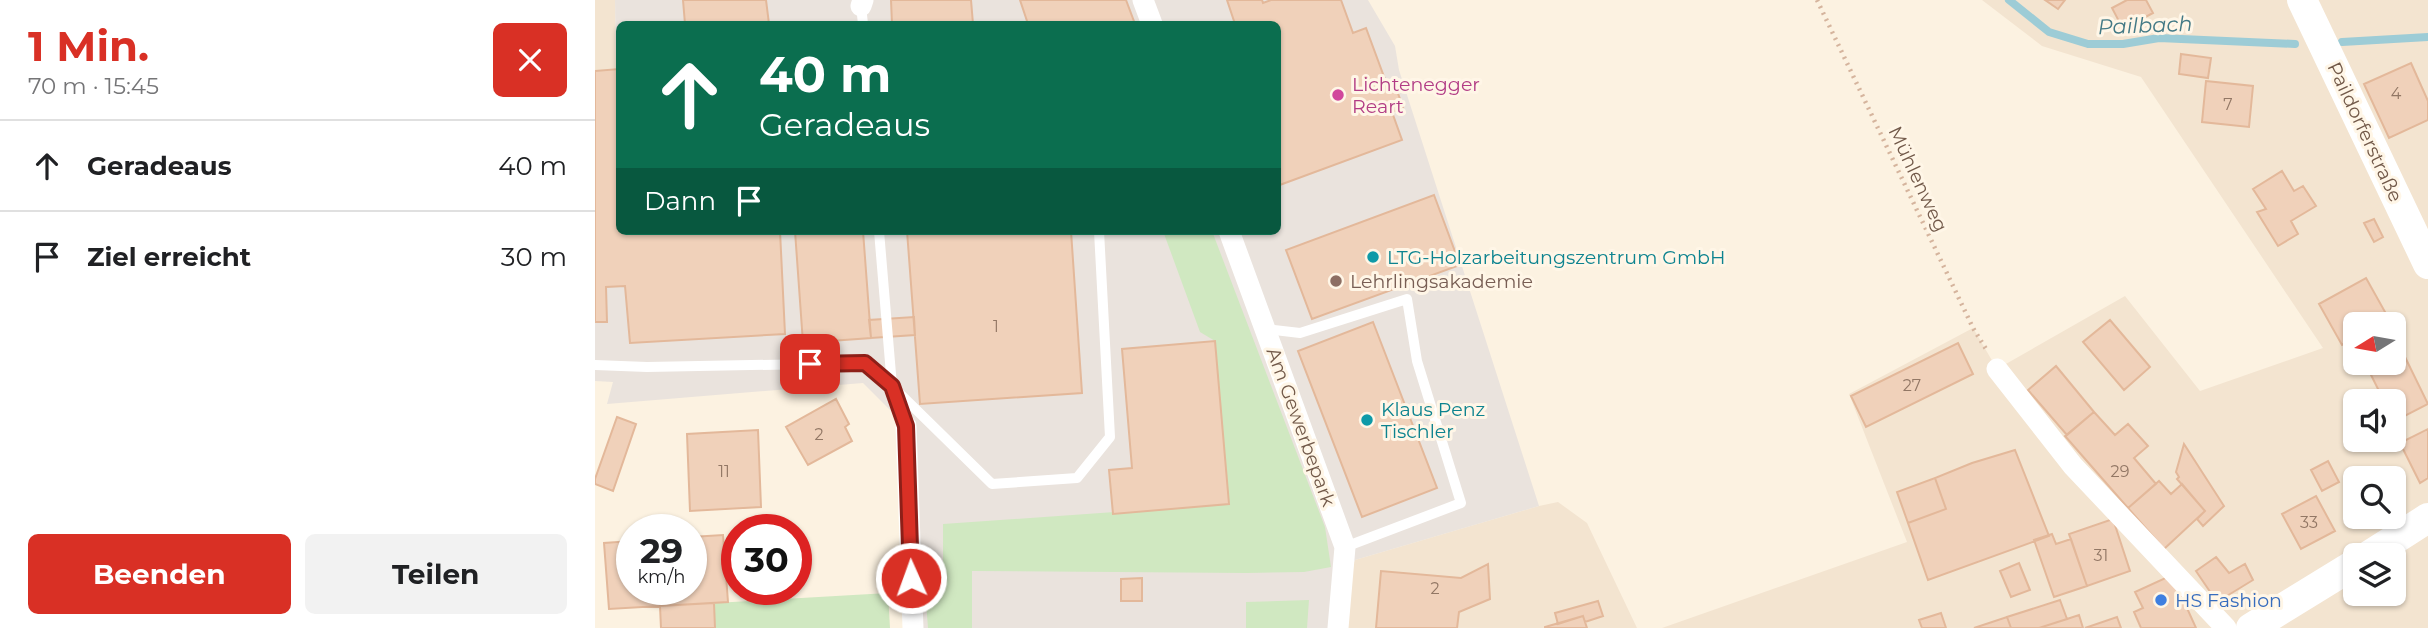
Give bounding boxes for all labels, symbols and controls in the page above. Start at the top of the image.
water label: Pailbach [2097,11,2193,39]
text: 1 Min. [28,20,149,72]
button: close [493,23,567,97]
text: 40 m [759,45,891,104]
icon: ahead [644,49,735,140]
street label: Paildorferstraße [2323,58,2407,206]
text: 70 m · 15:45 [28,72,159,100]
place label: Lichtenegger Reart [1352,73,1480,118]
house number: 4 [2391,84,2402,103]
marker: Lichtenegger Reart [1330,87,1346,103]
house number: 7 [2223,95,2233,114]
text: Geradeaus [759,105,930,144]
street label: Mühlenweg [1884,123,1952,235]
icon: ahead [28,147,66,185]
text: Geradeaus [87,150,232,182]
text: 40 m [498,150,567,182]
icon: arrive [730,182,768,220]
text: Dann [644,185,716,217]
icon: arrive [28,238,66,276]
text: Ziel erreicht [87,241,251,273]
text: 30 m [501,241,567,273]
place label: LTG-Holzarbeitungszentrum GmbH [1387,246,1725,269]
marker: LTG-Holzarbeitungszentrum GmbH [1365,249,1381,265]
place label: Lehrlingsakademie [1350,270,1533,293]
marker: Lehrlingsakademie [1328,273,1344,289]
north arrow [2343,312,2406,374]
map controls [2343,312,2406,606]
house number: 1 [993,317,999,336]
pin [780,334,840,394]
street label: Am Gewerbepark [1262,344,1341,510]
icon: arrive [791,345,829,383]
house number: 27 [1903,376,1921,395]
button: sound [2343,389,2406,452]
place label: Klaus Penz Tischler [1381,398,1485,443]
marker: Klaus Penz Tischler [1359,412,1375,428]
house number: 2 [814,425,824,444]
house number: 11 [718,462,730,481]
house number: 29 [2111,462,2129,481]
button: search [2343,466,2406,529]
house number: 33 [2300,513,2318,532]
speed limit sign: 30 [721,514,812,605]
text: 29 [640,529,683,572]
button: Beenden [28,534,291,614]
button: Teilen [305,534,567,614]
position arrow [874,541,948,615]
button: layers [2343,543,2406,606]
house number: 31 [2094,546,2108,565]
text: km/h [637,566,686,588]
house number: 2 [1430,579,1440,598]
place label: HS Fashion [2175,589,2282,612]
marker: HS Fashion [2153,592,2169,608]

